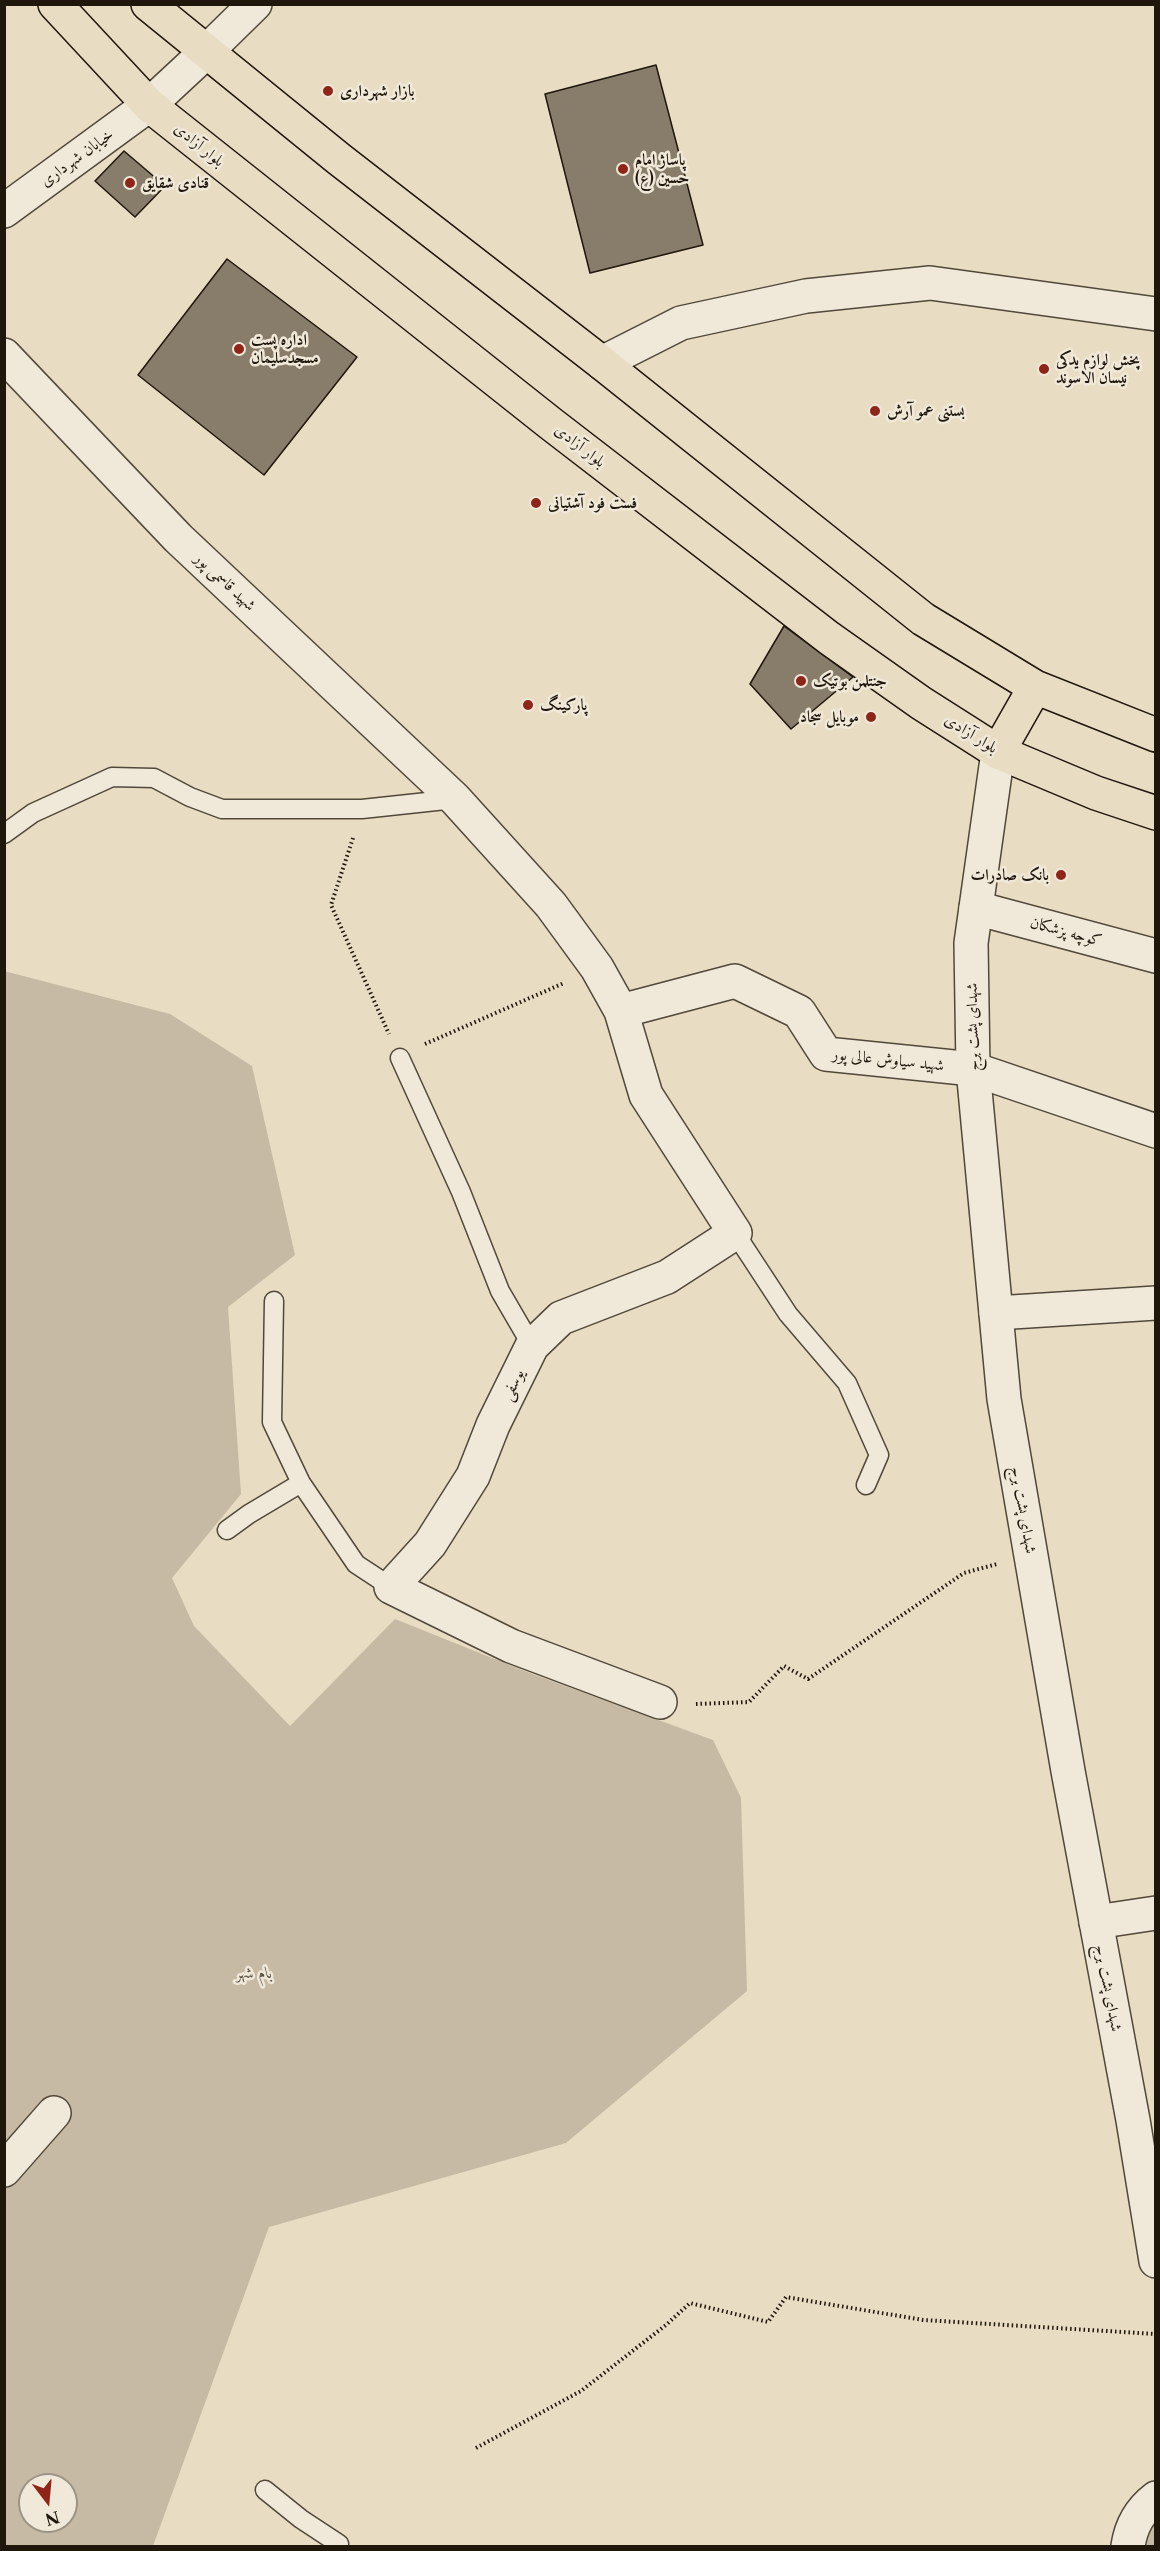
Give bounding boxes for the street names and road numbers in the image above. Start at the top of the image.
street label: بلوار آزادی [170,119,228,171]
street label: خیابان شهرداری [37,125,117,191]
street label: بلوار آزادی [551,420,609,472]
street label: شهید قاسمی پور [190,549,260,615]
street label: بلوار آزادی [941,710,1001,758]
street label: کوچه پزشکان [1028,913,1104,951]
street label: شهدای پشت برج [963,983,983,1071]
street label: شهید سیاوش عالی پور [831,1045,945,1075]
street label: یوسفی [497,1366,529,1404]
street label: شهدای پشت برج [1006,1465,1040,1555]
street label: شهدای پشت برج [1090,1943,1126,2033]

